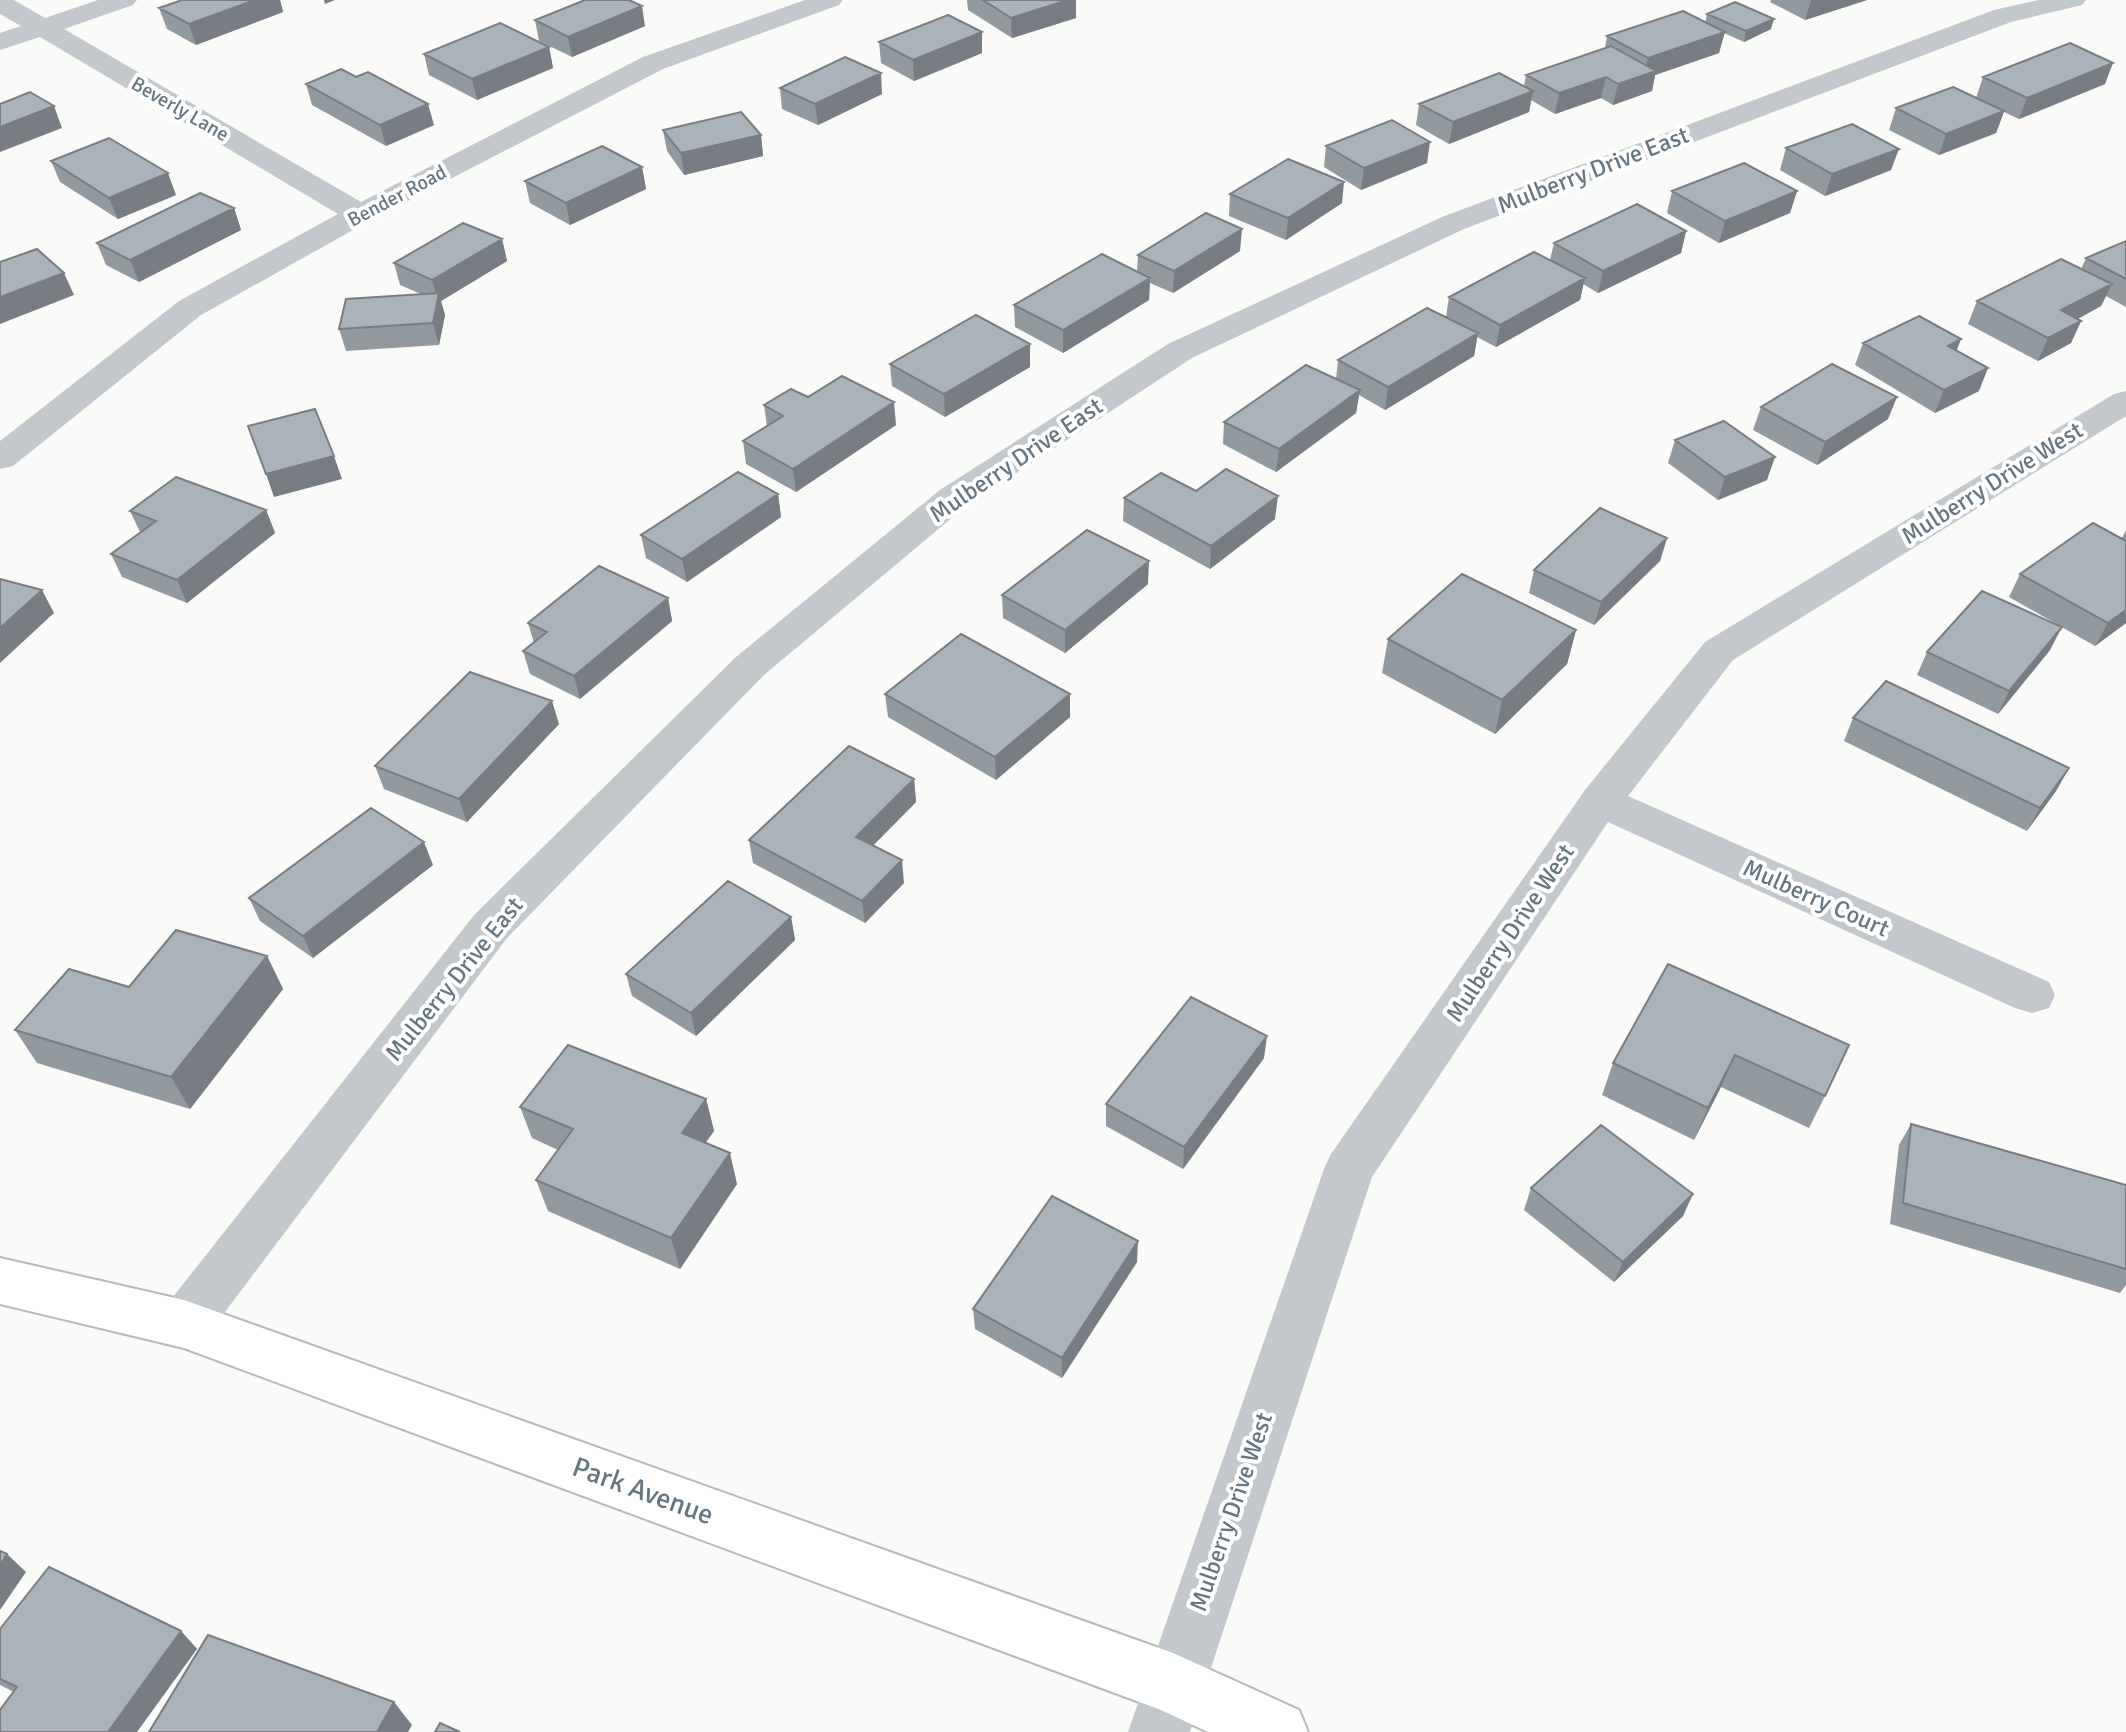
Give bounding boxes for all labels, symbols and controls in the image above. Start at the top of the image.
street label: Beverly Lane [127,71,233,147]
street label: Mulberry Drive East [1493,120,1693,220]
street label: Bender Road [343,160,451,232]
street label: Mulberry Drive East [924,391,1108,529]
street label: Mulberry Drive West [1896,415,2088,551]
street label: Mulberry Drive West [1439,838,1581,1028]
street label: Mulberry Court [1738,852,1894,944]
street label: Mulberry Drive East [379,891,529,1067]
street label: Mulberry Drive West [1183,1409,1279,1615]
street label: Park Avenue [568,1450,718,1532]

